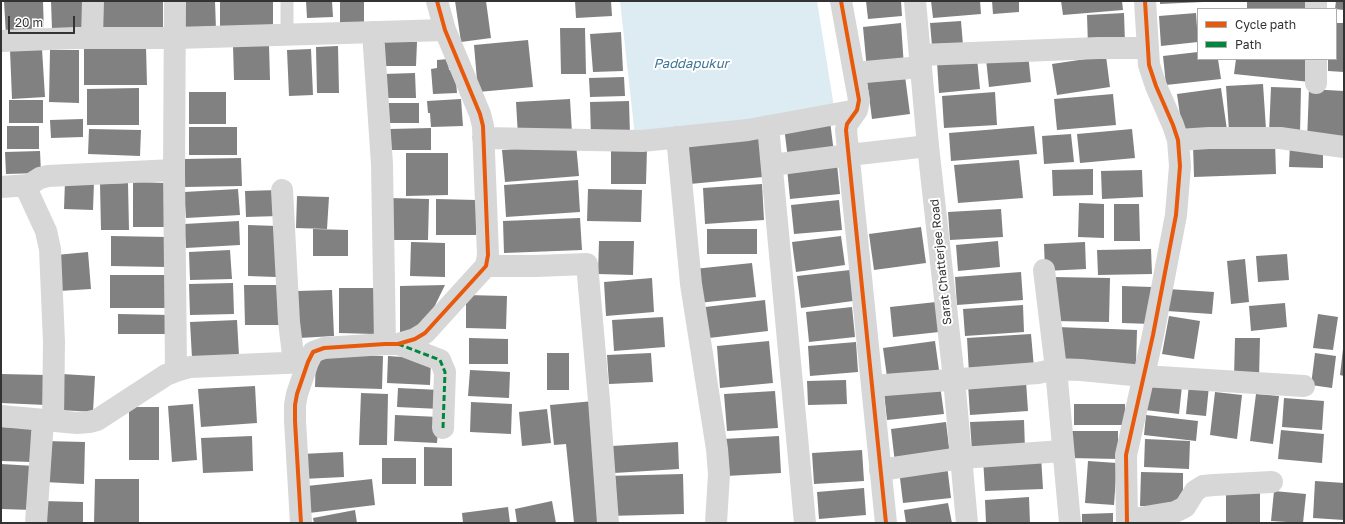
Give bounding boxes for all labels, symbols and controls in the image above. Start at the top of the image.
scale bar [10,8,77,34]
legend [1197,8,1337,60]
text: 20 m [15,15,43,30]
text: Cycle path [1235,17,1296,32]
text: Path [1235,37,1262,52]
water label: Paddapukur [653,56,729,72]
street label: Sarat Chatterjee Road [927,198,955,326]

